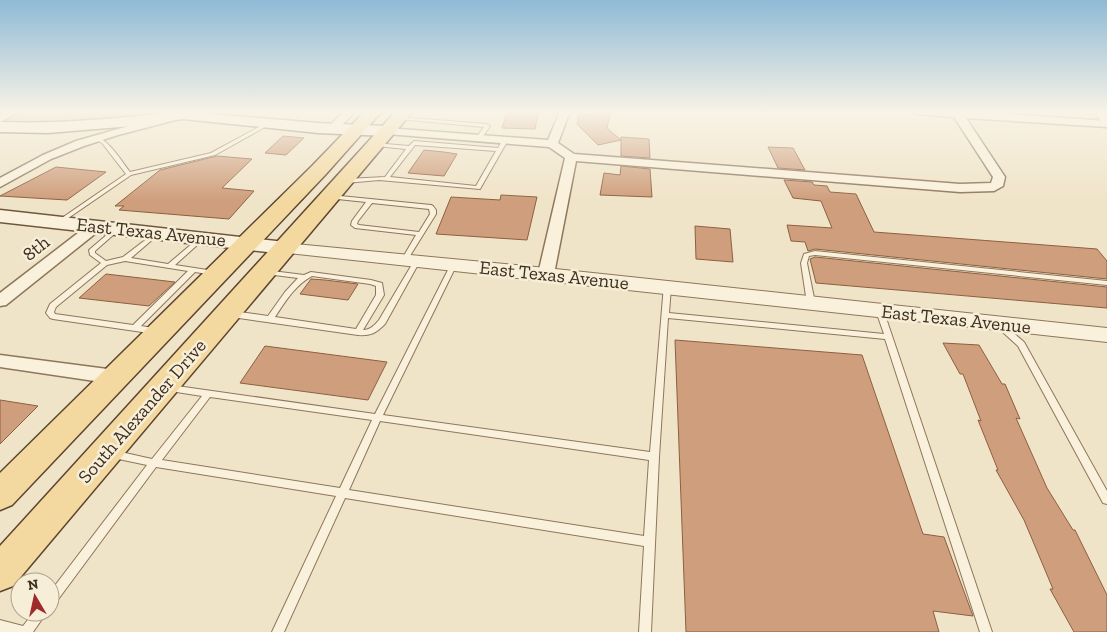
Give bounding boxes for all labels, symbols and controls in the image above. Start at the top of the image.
street label: East Texas Avenue [75,213,227,251]
street label: 8th [18,230,54,266]
street label: East Texas Avenue [478,256,630,294]
street label: East Texas Avenue [880,300,1032,338]
street label: South Alexander Drive [73,334,211,488]
north arrow [10,572,60,622]
text: N [26,575,40,594]

